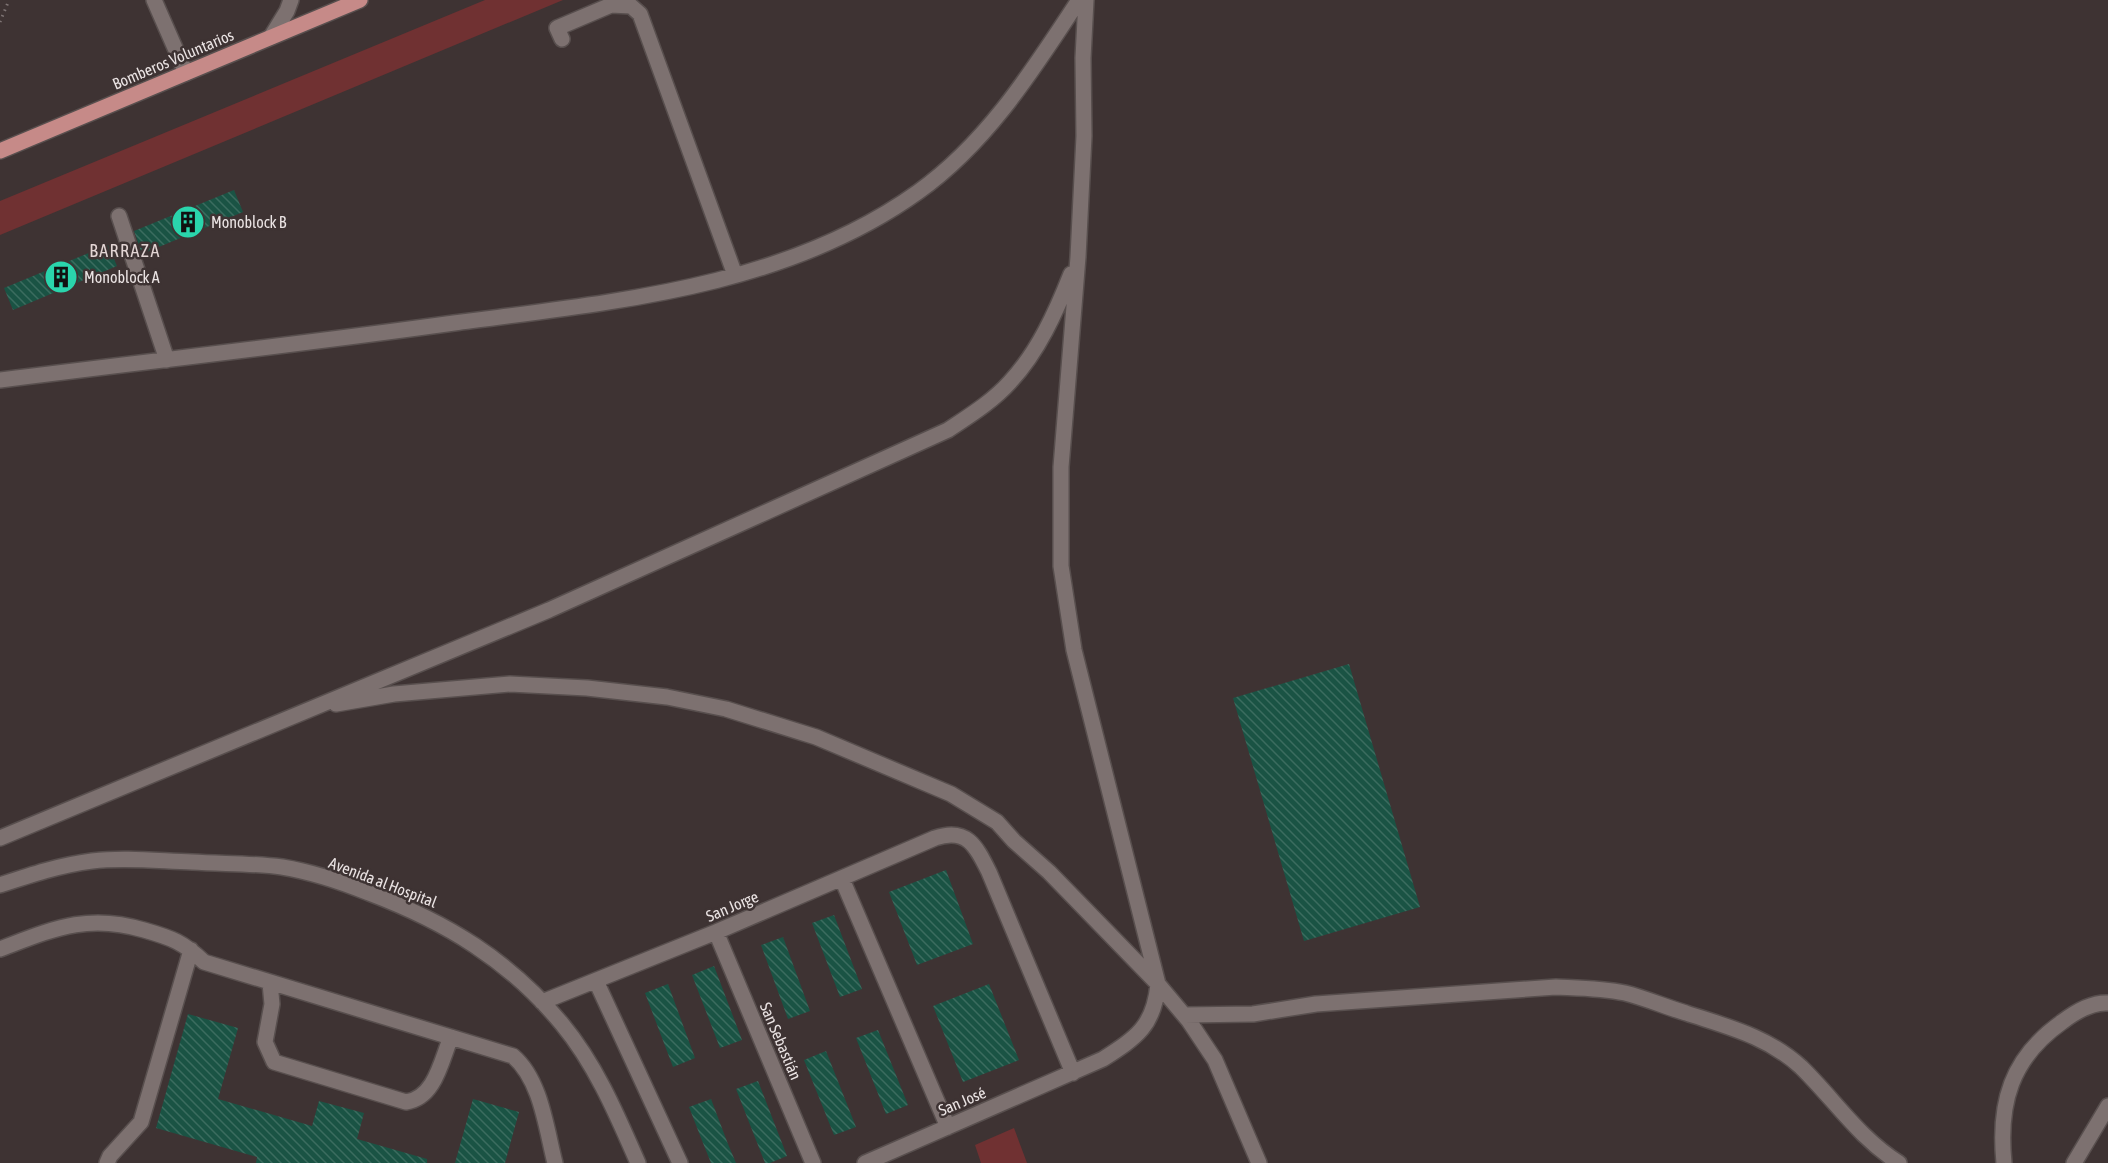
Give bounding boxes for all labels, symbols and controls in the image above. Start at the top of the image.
street label: Bomberos Voluntarios [110,25,237,93]
building icon: Monoblock B [170,204,206,240]
place label: Monoblock B [211,213,287,231]
district label: BARRAZA [89,240,161,261]
building icon: Monoblock A [43,259,79,295]
place label: Monoblock A [84,268,160,286]
street label: Avenida al Hospital [326,853,440,912]
street label: San Jorge [703,887,761,926]
street label: San Sebastián [757,1000,805,1082]
street label: San José [936,1083,988,1119]

